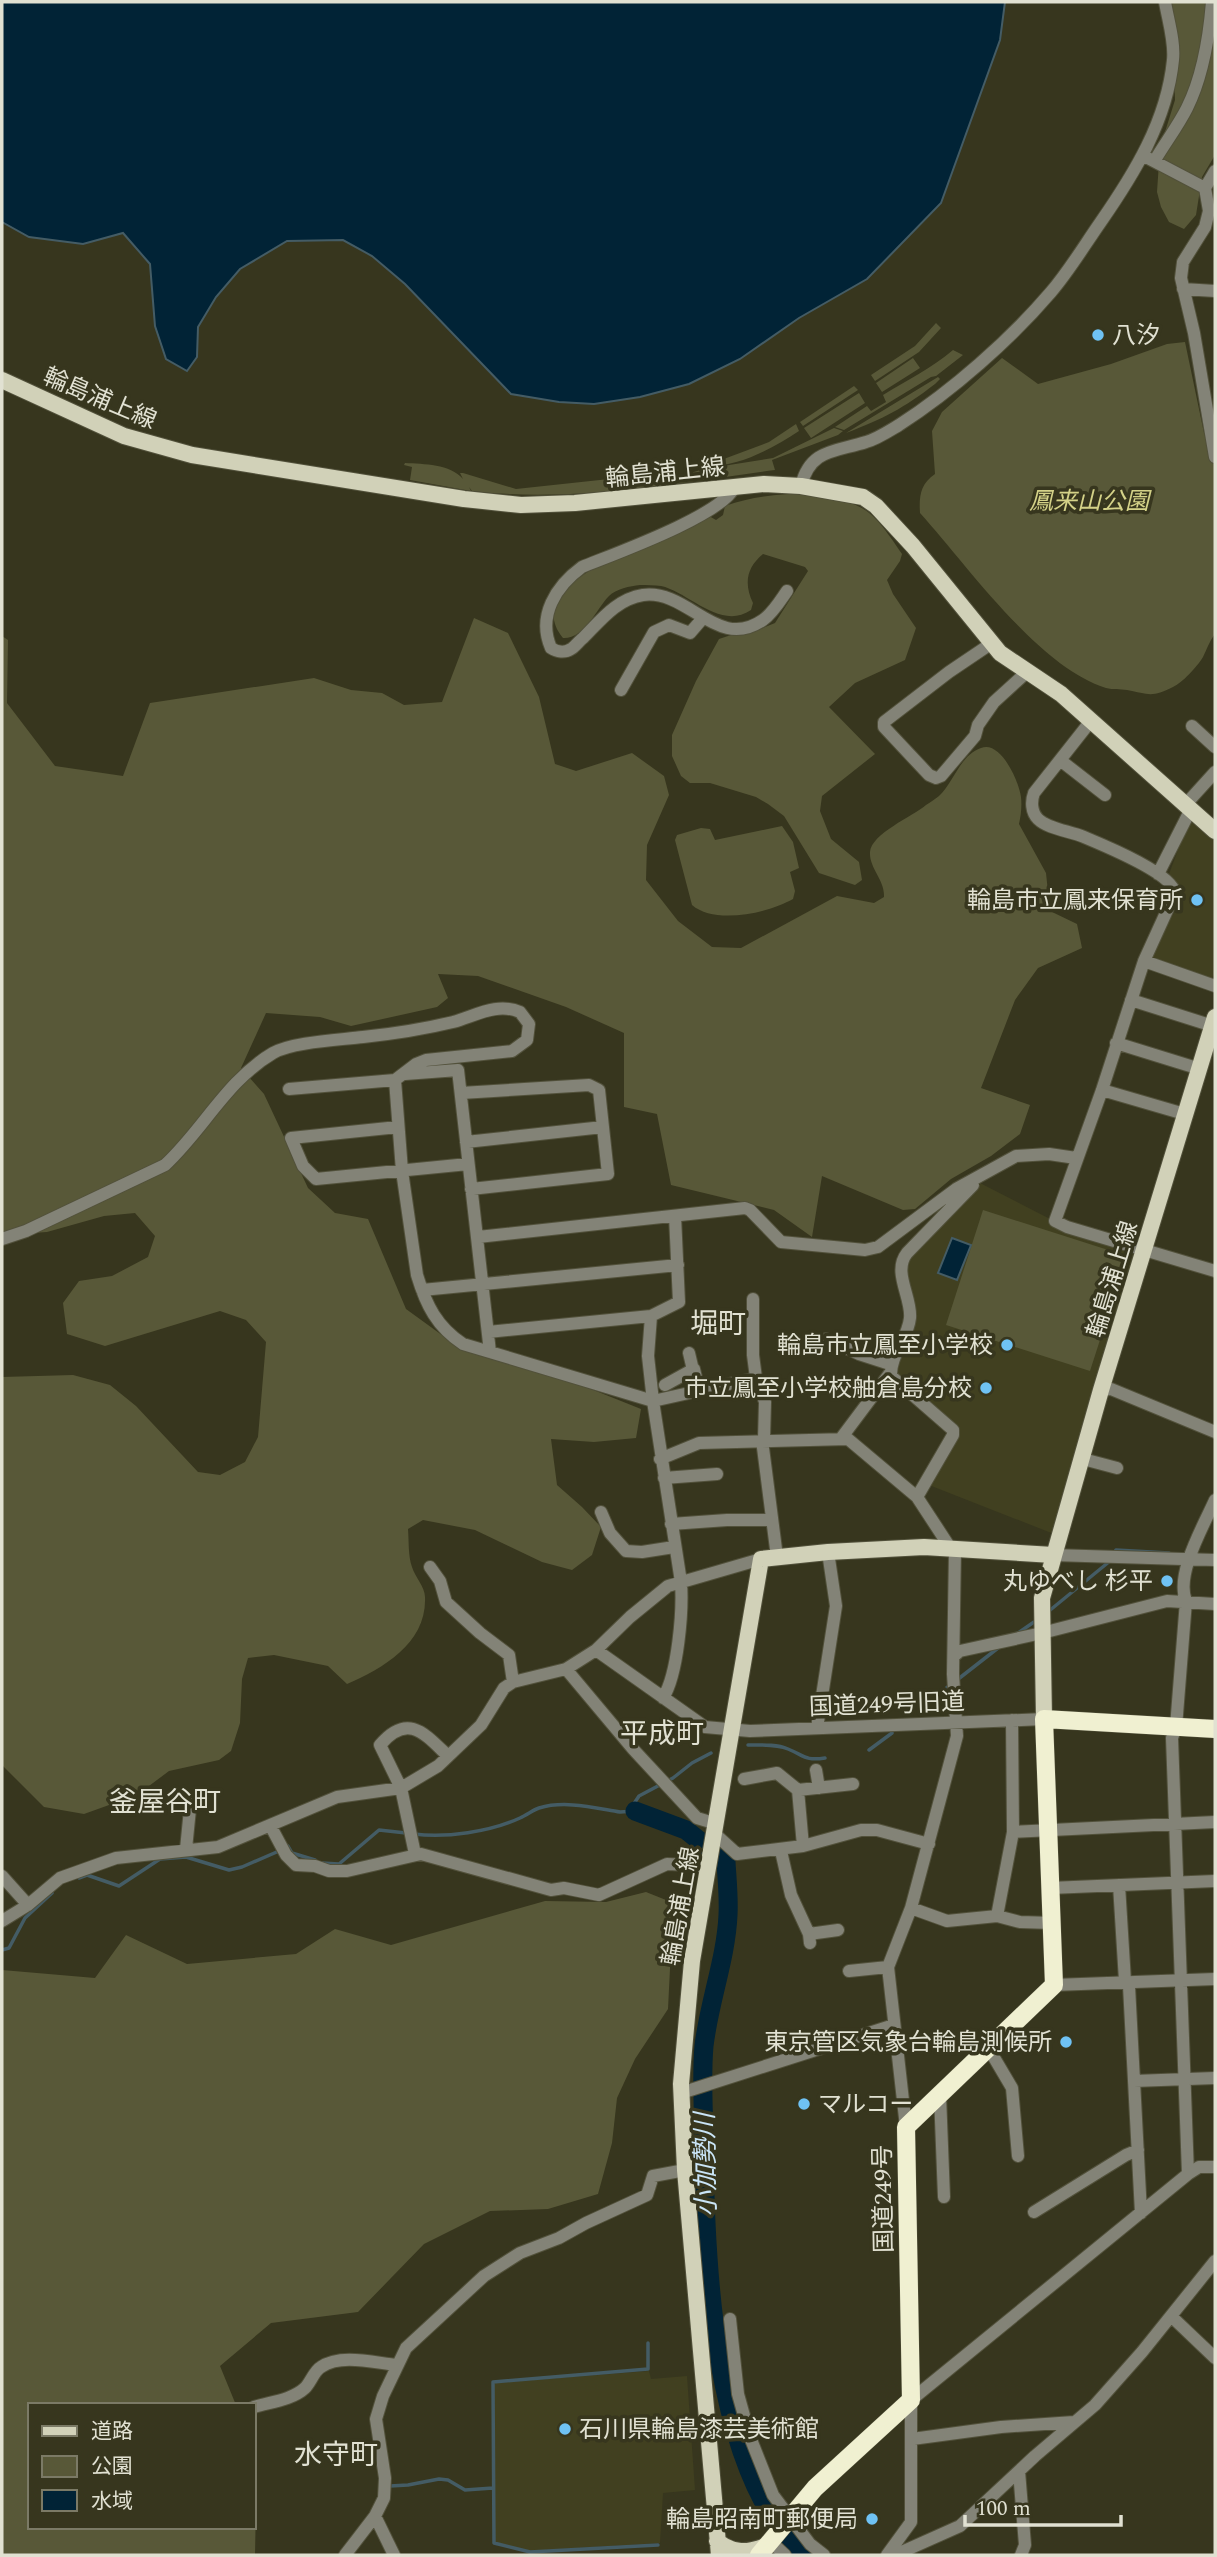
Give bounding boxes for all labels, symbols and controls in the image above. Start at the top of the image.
place label: 八汐 [1112,318,1160,354]
marker: 八汐 [1090,327,1106,343]
street label: 輪島浦上線 [37,359,162,439]
street label: 輪島浦上線 [604,449,727,497]
park label: 鳳来山公園 [1029,484,1152,520]
place label: 輪島市立鳳来保育所 [967,883,1183,919]
marker: 輪島市立鳳来保育所 [1189,892,1205,908]
street label: 輪島浦上線 [1078,1217,1148,1342]
district label: 堀町 [690,1303,746,1346]
place label: 輪島市立鳳至小学校 [777,1328,993,1364]
marker: 輪島市立鳳至小学校 [999,1337,1015,1353]
place label: 市立鳳至小学校舳倉島分校 [684,1371,972,1407]
marker: 市立鳳至小学校舳倉島分校 [978,1380,994,1396]
place label: 丸ゆべし 杉平 [1003,1564,1153,1600]
marker: 丸ゆべし 杉平 [1159,1573,1175,1589]
street label: 国道249号旧道 [808,1684,966,1726]
district label: 平成町 [620,1713,704,1756]
district label: 釜屋谷町 [109,1781,221,1824]
street label: 輪島浦上線 [653,1844,709,1968]
place label: 東京管区気象台輪島測候所 [764,2025,1052,2061]
marker: 東京管区気象台輪島測候所 [1058,2034,1074,2050]
place label: マルコー [818,2087,914,2123]
marker: マルコー [796,2096,812,2112]
water label: 小加勢川 [685,2110,727,2217]
street label: 国道249号 [865,2145,903,2253]
legend [28,2403,256,2529]
place label: 石川県輪島漆芸美術館 [579,2412,819,2448]
text: 道路 [91,2416,133,2448]
marker: 石川県輪島漆芸美術館 [557,2421,573,2437]
district label: 水守町 [294,2434,378,2477]
text: 公園 [91,2451,133,2483]
scale bar [965,2484,1121,2528]
text: 水域 [91,2486,133,2518]
text: 100 m [976,2493,1031,2525]
place label: 輪島昭南町郵便局 [666,2502,858,2538]
marker: 輪島昭南町郵便局 [864,2511,880,2527]

